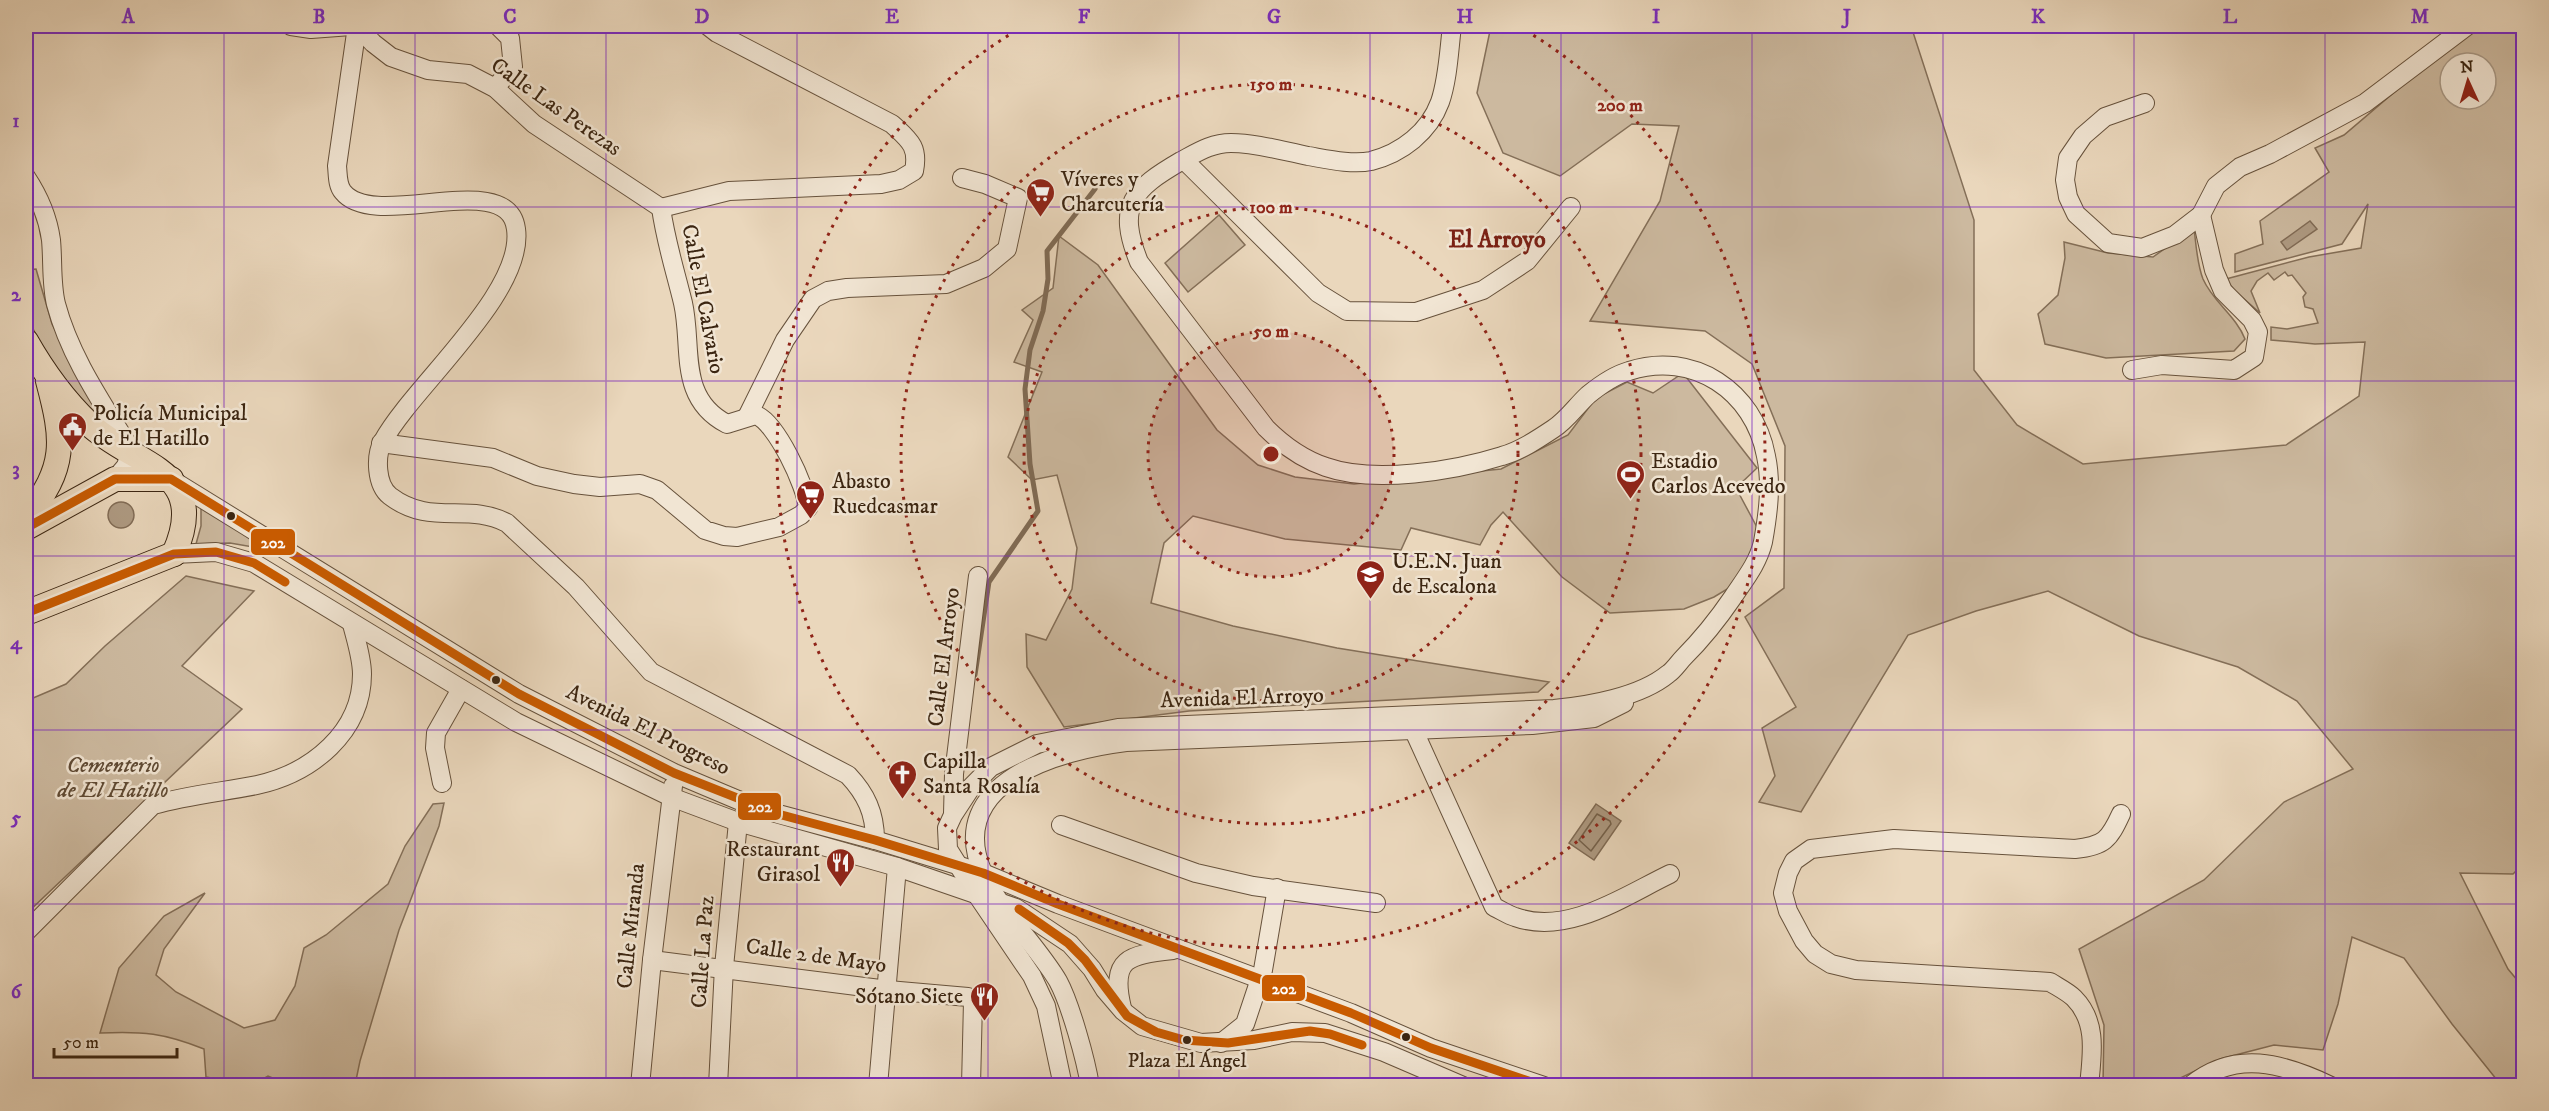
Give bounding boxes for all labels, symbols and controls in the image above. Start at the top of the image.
text: A [121,5,136,30]
text: B [313,5,325,30]
text: C [503,5,517,30]
text: D [695,5,710,30]
text: E [885,5,899,30]
text: F [1078,5,1091,30]
text: G [1267,5,1281,30]
text: H [1457,5,1474,30]
text: I [1652,5,1660,30]
text: J [1841,5,1851,30]
text: K [2031,5,2046,30]
text: L [2223,5,2238,30]
text: M [2411,5,2429,30]
north arrow [2438,51,2498,111]
street label: Calle Las Perezas [485,52,627,162]
text: N [2460,57,2474,77]
text: 150 m [1250,74,1293,96]
text: 200 m [1597,95,1643,117]
text: 1 [12,109,20,134]
place label: Víveres y Charcutería [1060,166,1165,218]
supermarket icon: Víveres y Charcutería [1024,176,1056,218]
text: 100 m [1249,197,1293,219]
street label: Calle El Calvario [675,222,731,376]
district label: El Arroyo [1448,225,1546,255]
text: 2 [11,283,22,308]
text: 50 m [1252,321,1289,343]
place label: Policía Municipal de El Hatillo [93,400,248,452]
public building icon: Policía Municipal de El Hatillo [56,410,88,452]
centre of rings [1261,444,1281,464]
place label: Estadio Carlos Acevedo [1651,448,1785,500]
text: 3 [12,457,20,482]
sports icon: Estadio Carlos Acevedo [1614,458,1646,500]
place label: Abasto Ruedcasmar [832,468,938,520]
supermarket icon: Abasto Ruedcasmar [795,478,827,520]
unlabelled marker [225,510,237,522]
line badge: 202 [250,528,296,556]
text: 202 [261,533,286,553]
place label: U.E.N. Juan de Escalona [1392,548,1502,600]
school or university icon: U.E.N. Juan de Escalona [1355,558,1387,600]
street label: Calle El Arroyo [922,586,966,728]
text: 4 [10,631,23,656]
unlabelled marker [490,674,502,686]
street label: Avenida El Progreso [562,679,734,781]
street label: Avenida El Arroyo [1160,682,1324,714]
place label: Capilla Santa Rosalía [923,748,1041,800]
park label: Cementerio de El Hatillo [57,752,168,804]
church icon: Capilla Santa Rosalía [886,758,918,800]
line badge: 202 [737,792,782,821]
text: 202 [748,797,773,817]
text: 5 [10,806,21,831]
place label: Restaurant Girasol [726,836,820,888]
restaurant icon: Restaurant Girasol [825,846,857,888]
street label: Calle Miranda [611,861,651,990]
street label: Calle La Paz [686,894,720,1009]
street label: Calle 2 de Mayo [744,933,888,979]
line badge: 202 [1261,974,1306,1002]
text: 202 [1272,979,1297,999]
text: 6 [11,980,23,1005]
restaurant icon: Sótano Siete [968,980,1000,1022]
place label: Sótano Siete [855,983,963,1010]
scale bar [54,1021,177,1059]
unlabelled marker [1400,1031,1412,1043]
text: 50 m [63,1032,99,1054]
marker: Plaza El Ángel [1181,1034,1193,1046]
place label: Plaza El Ángel [1127,1048,1247,1074]

